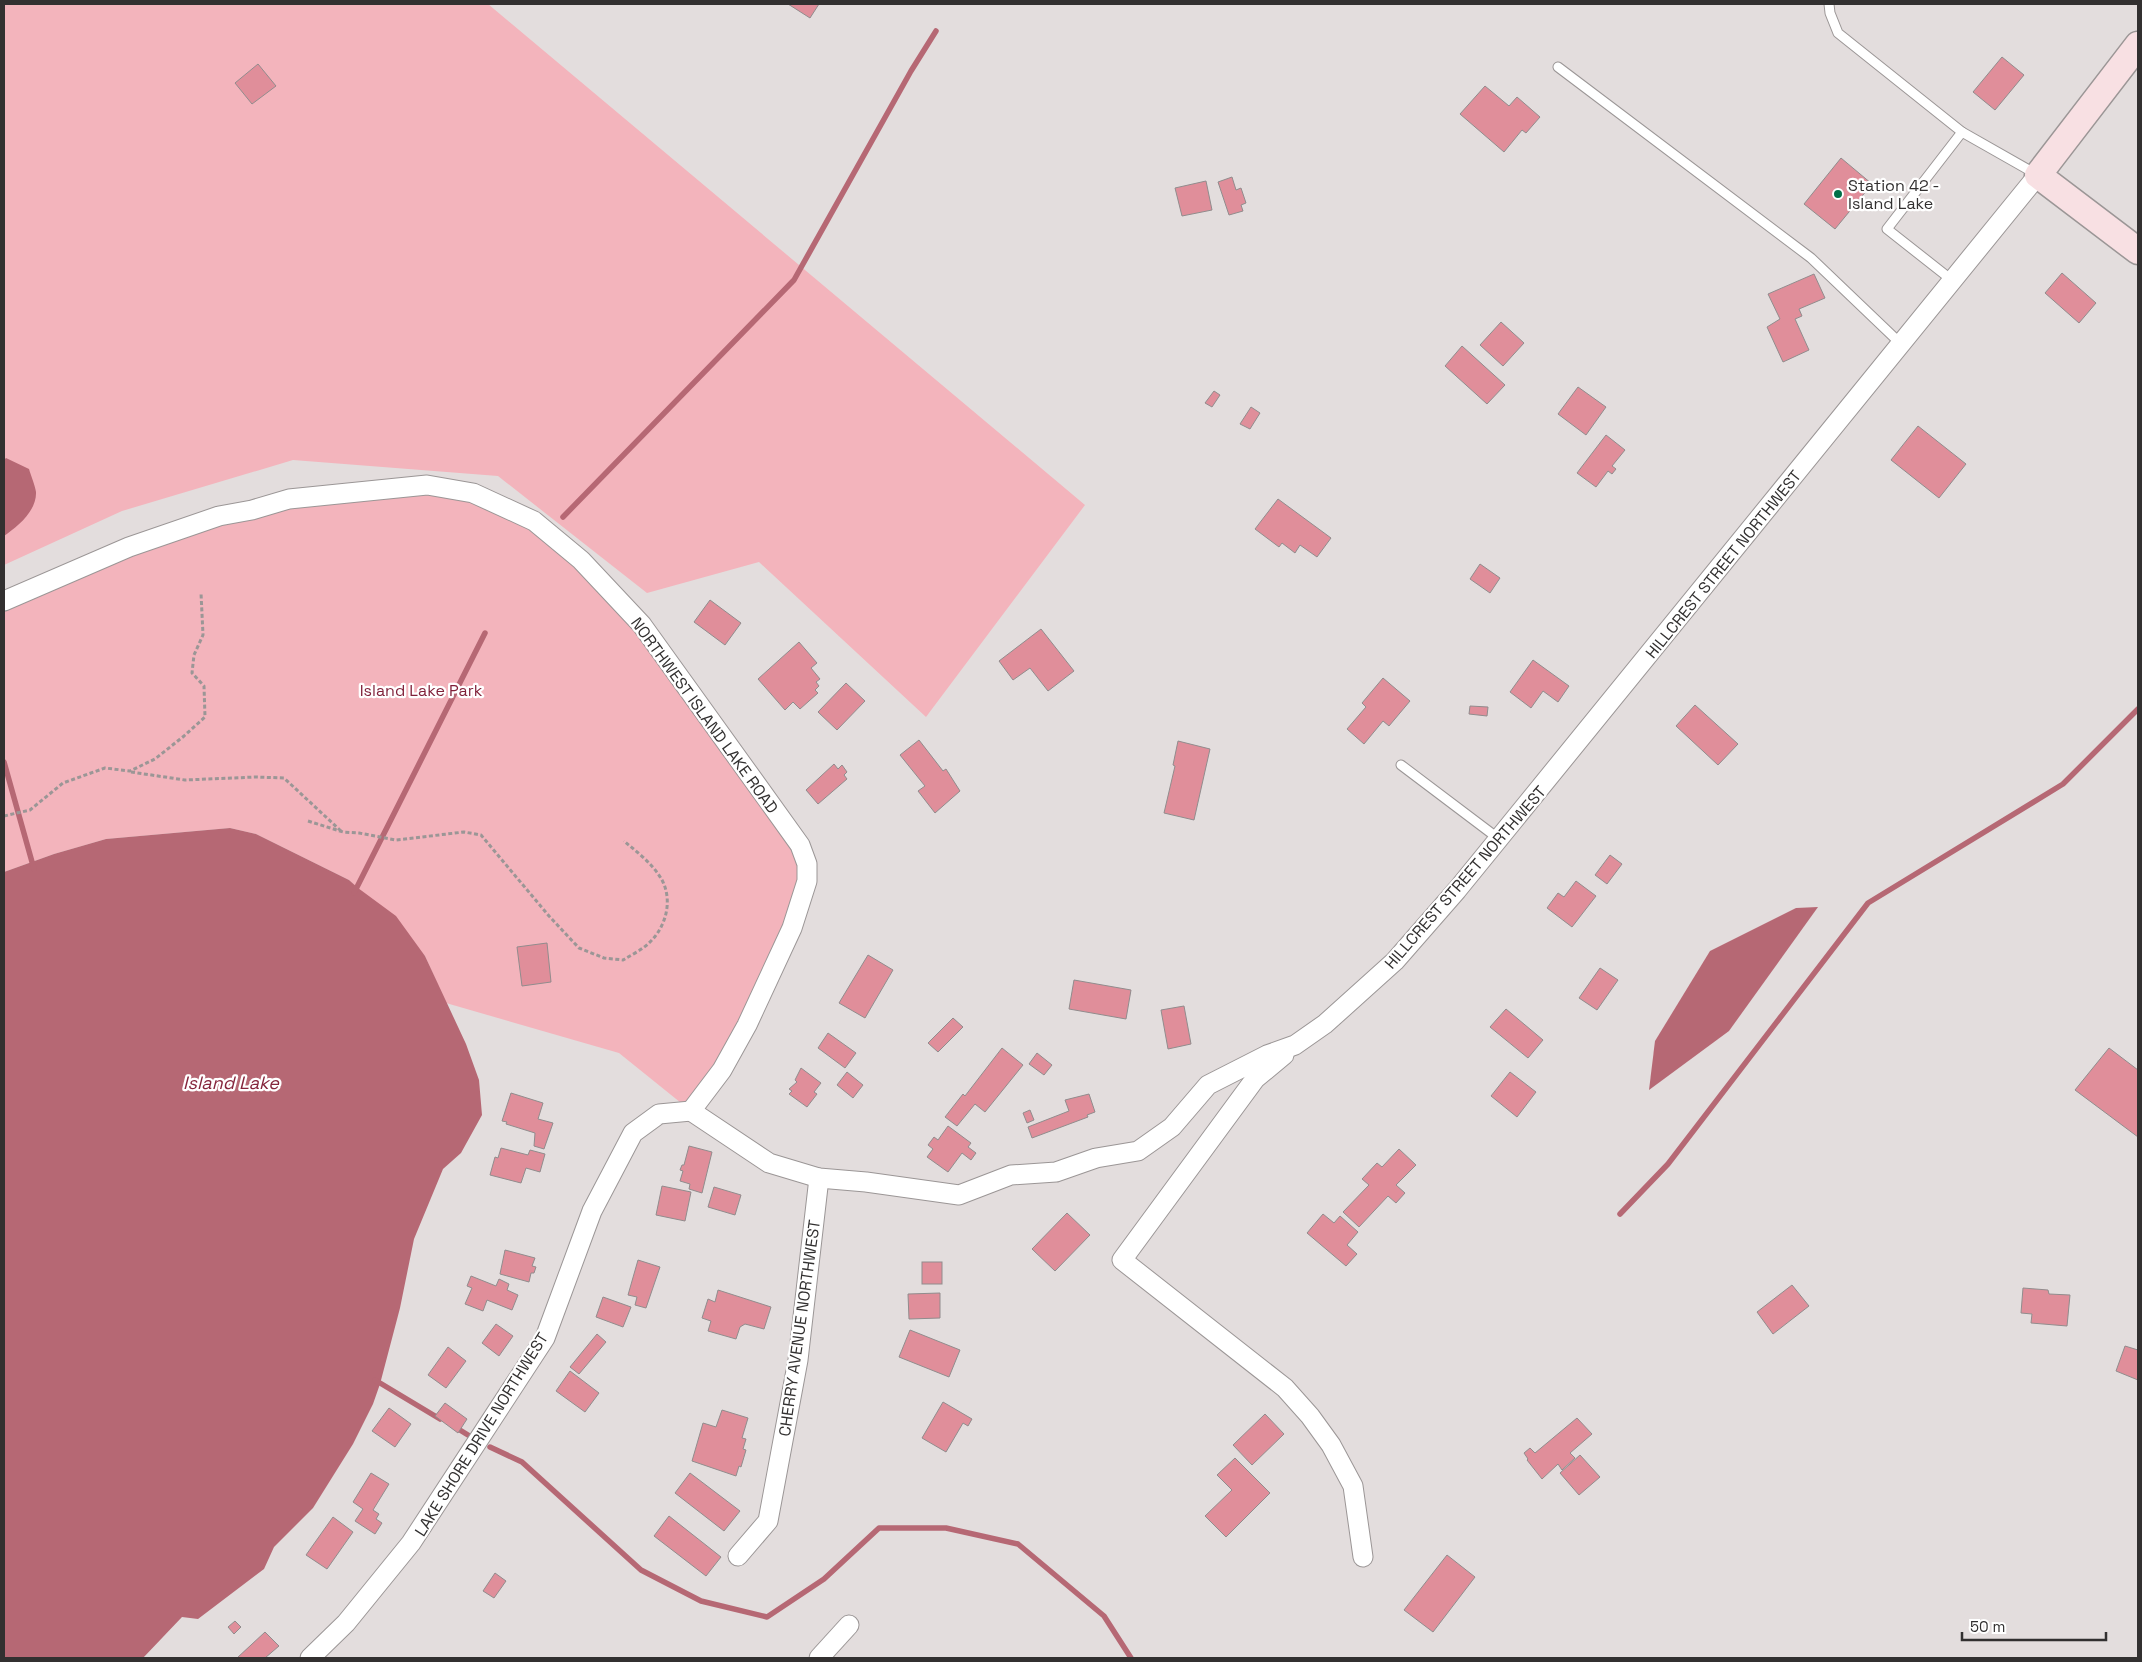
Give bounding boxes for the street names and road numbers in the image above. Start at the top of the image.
street label: HILLCREST STREET NORTHWEST [1641,466,1806,663]
street label: NORTHWEST ISLAND LAKE ROAD [626,613,783,818]
street label: HILLCREST STREET NORTHWEST [1380,781,1551,973]
street label: CHERRY AVENUE NORTHWEST [774,1218,825,1438]
street label: LAKE SHORE DRIVE NORTHWEST [410,1328,553,1540]

